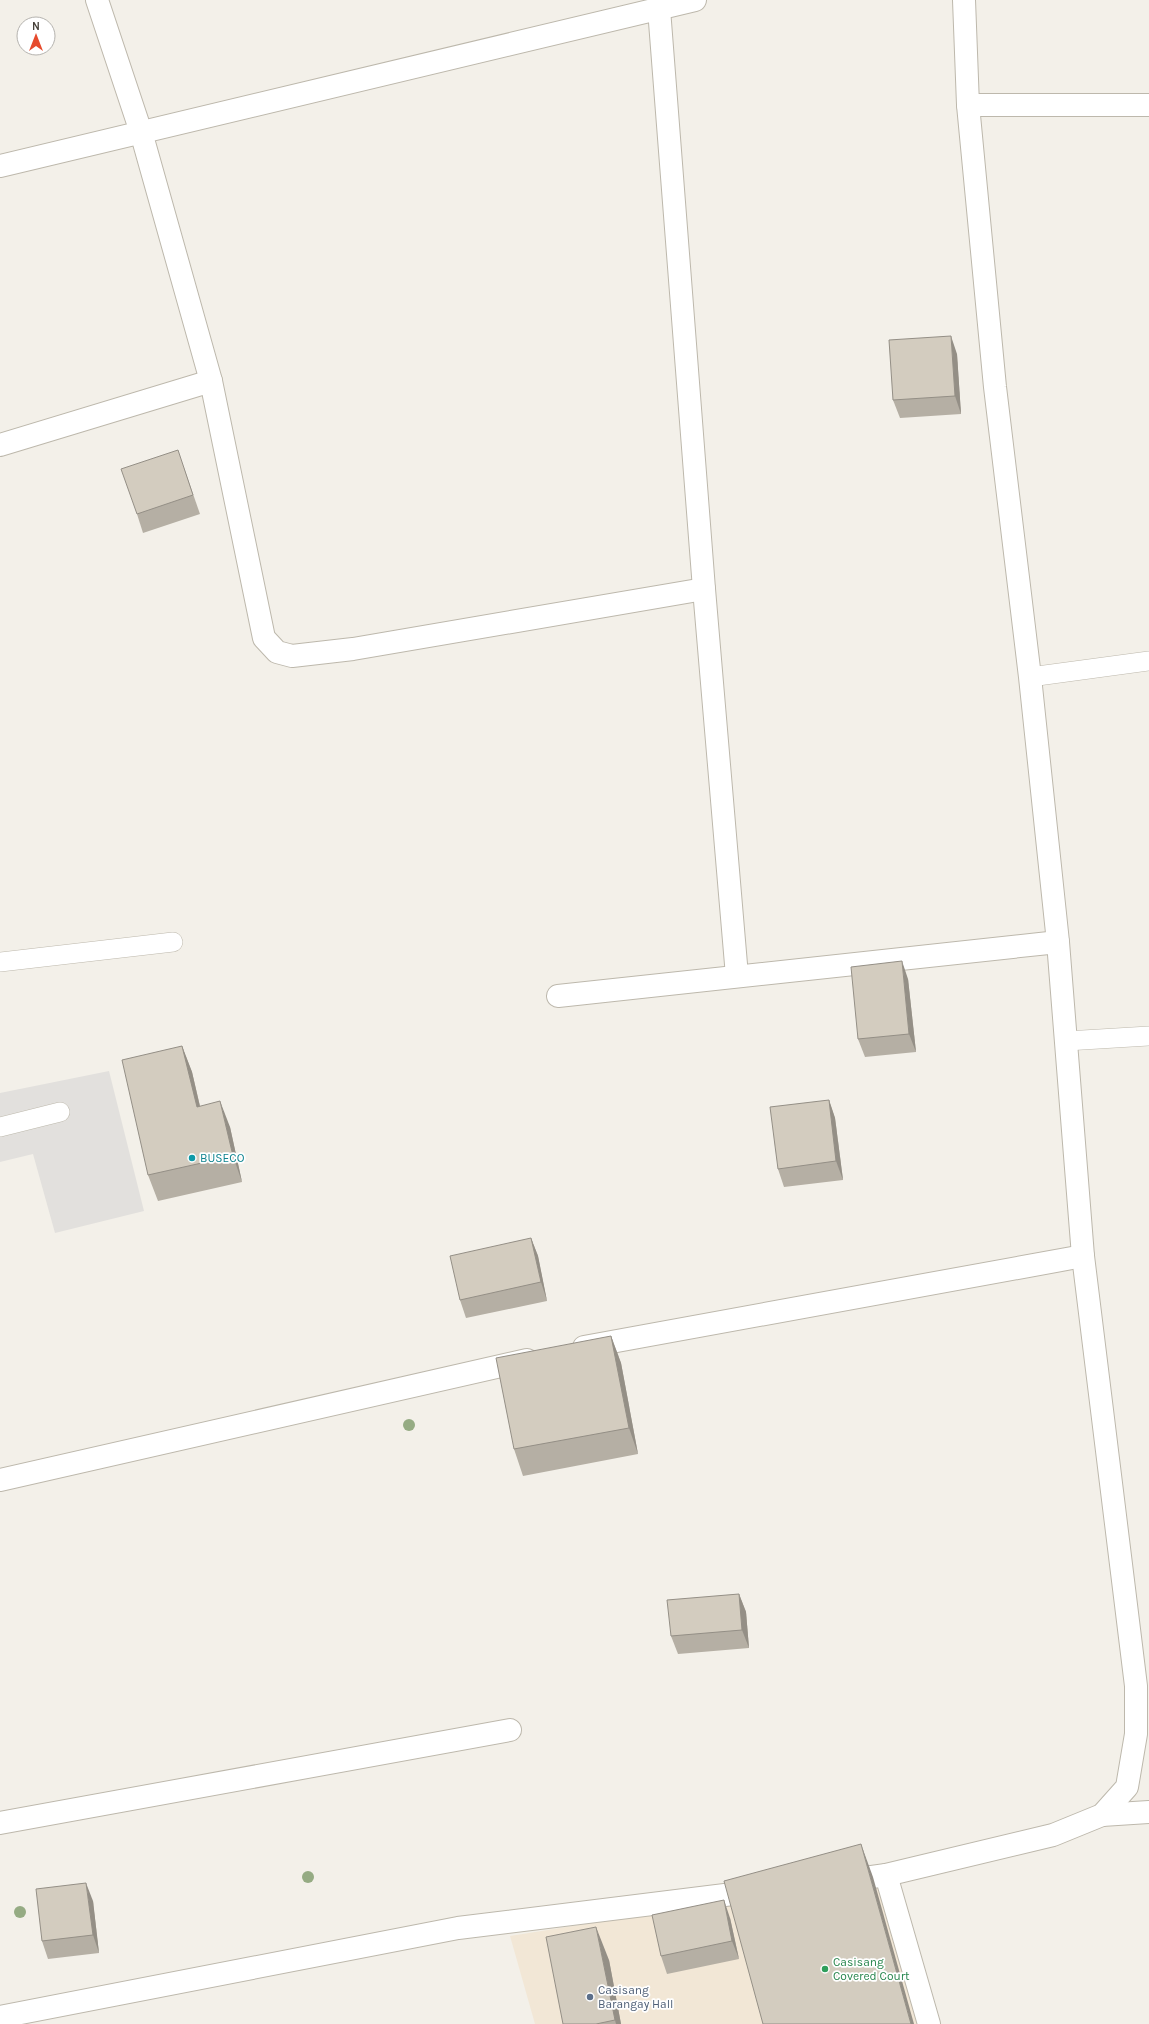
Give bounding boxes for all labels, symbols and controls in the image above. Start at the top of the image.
north arrow [16,16,56,56]
text: N [32,20,40,33]
place label: BUSECO [200,1151,245,1165]
marker: BUSECO [187,1153,197,1163]
place label: Casisang Covered Court [833,1955,910,1983]
marker: Casisang Covered Court [820,1964,830,1974]
place label: Casisang Barangay Hall [598,1983,673,2011]
marker: Casisang Barangay Hall [585,1992,595,2002]

